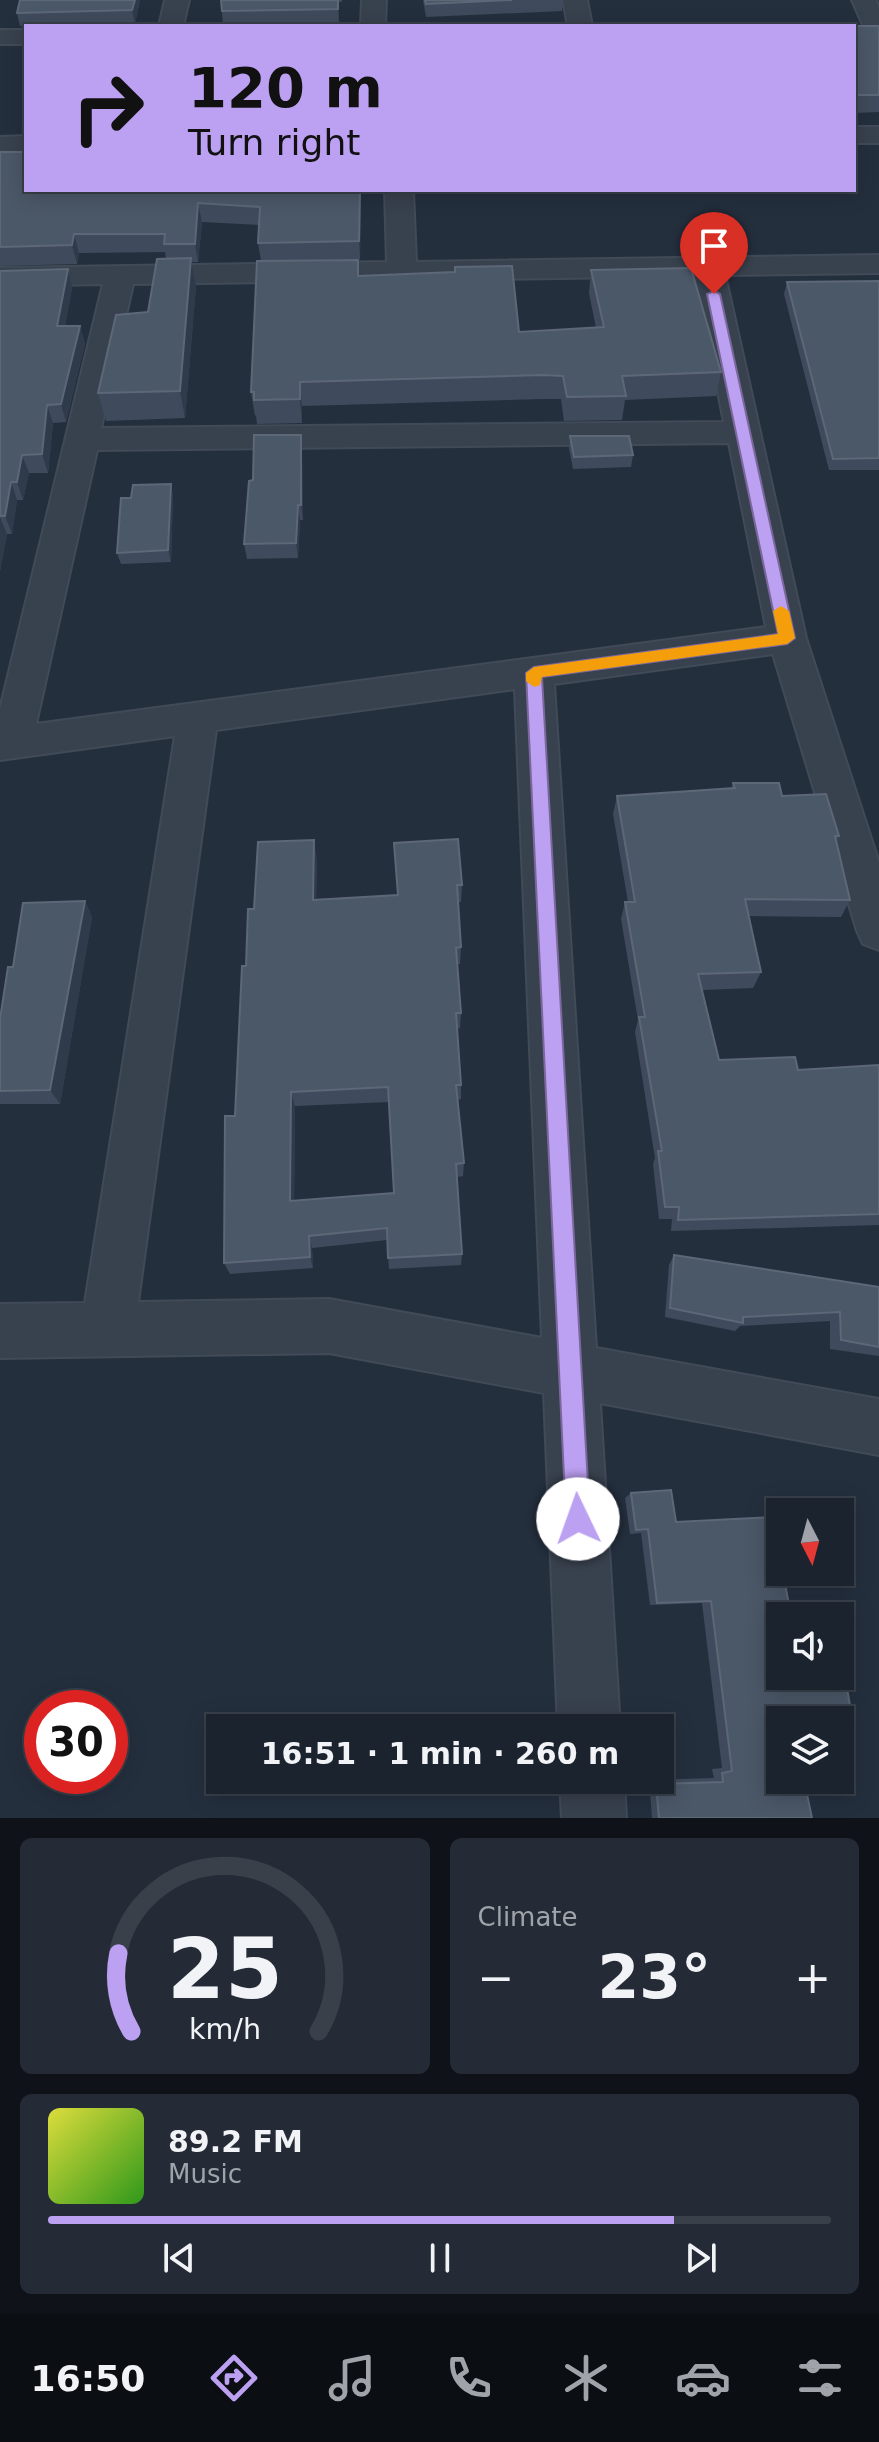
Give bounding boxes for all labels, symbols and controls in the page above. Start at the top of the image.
text: 120 m [188,55,383,120]
icon: right [56,56,160,160]
text: Turn right [188,122,360,163]
pin [680,212,748,294]
icon: arrive [692,224,736,268]
position arrow [536,1477,620,1561]
north arrow [766,1498,854,1586]
map controls [766,1498,854,1794]
button: sound [766,1602,854,1690]
speed limit sign: 30 [24,1690,128,1794]
button: layers [766,1706,854,1794]
text: 16:51 · 1 min · 260 m [261,1736,619,1771]
text: Climate [478,1902,578,1932]
text: 25 [167,1921,283,2018]
text: 23° [598,1942,711,2012]
text: − [478,1952,514,2003]
text: + [794,1952,831,2003]
text: km/h [189,2012,261,2046]
text: 89.2 FM [168,2124,303,2159]
text: Music [168,2159,242,2189]
icon: previous [157,2236,201,2280]
icon: pause [418,2236,462,2280]
icon: next [679,2236,723,2280]
icon: directions [206,2350,262,2406]
icon: music [324,2350,380,2406]
icon: phone [441,2350,497,2406]
icon: climate [558,2350,614,2406]
icon: car [675,2350,731,2406]
icon: filters [792,2350,848,2406]
text: 16:50 [31,2358,145,2399]

